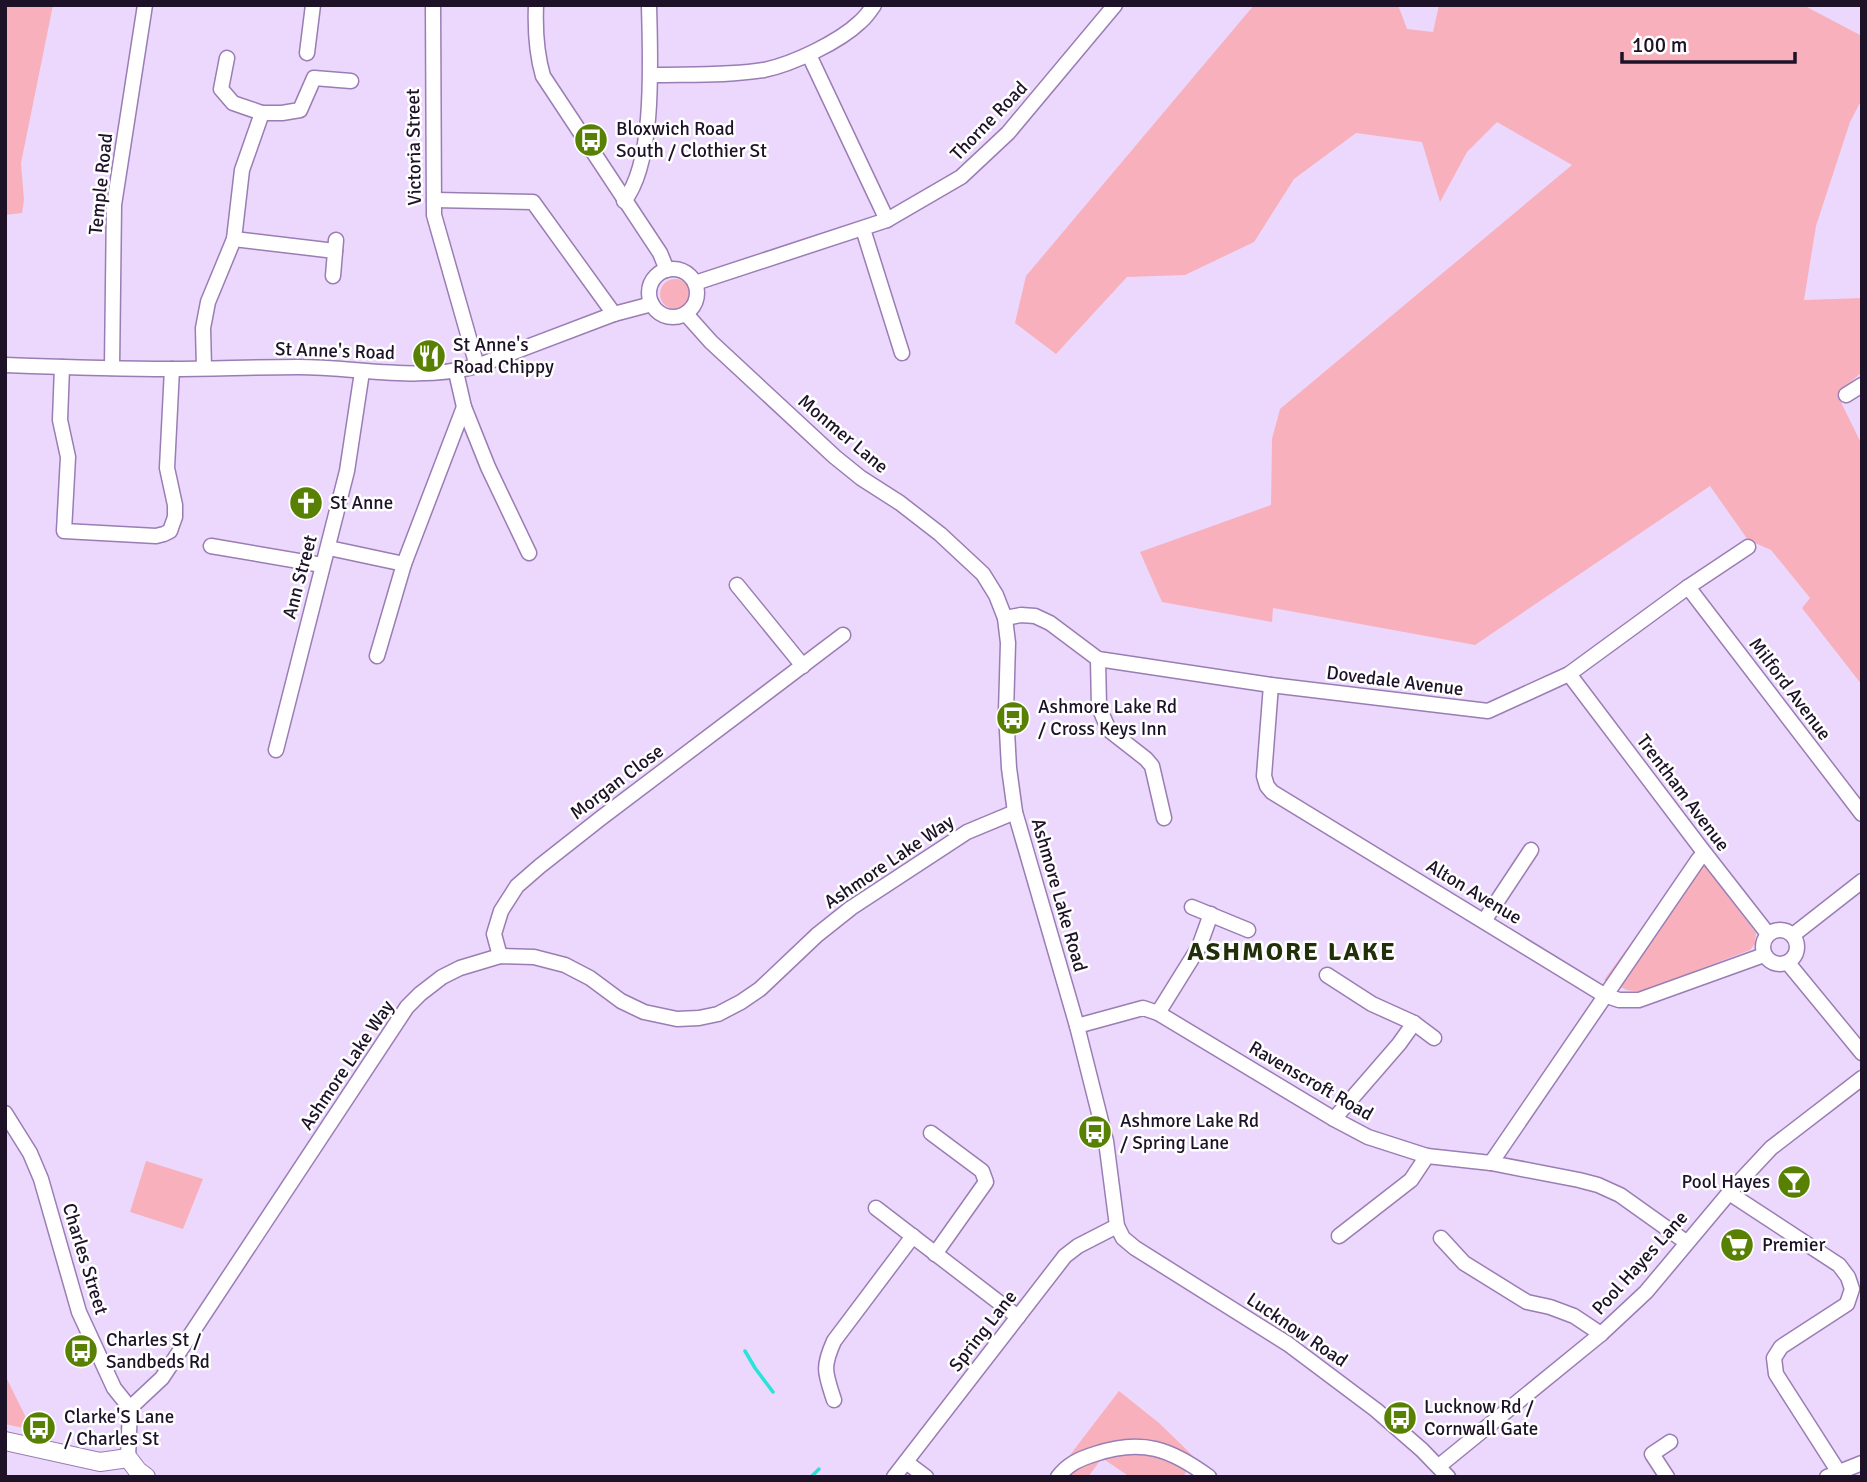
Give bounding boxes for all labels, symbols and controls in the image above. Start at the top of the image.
scale bar [1622,21,1795,65]
text: 100 m [1632,32,1687,58]
street label: Thorne Road [945,76,1033,166]
street label: Victoria Street [401,88,427,206]
place label: Bloxwich Road South / Clothier St [616,117,767,163]
bus stop icon: Bloxwich Road South / Clothier St [572,121,610,159]
street label: Temple Road [84,132,118,236]
place label: St Anne's Road Chippy [453,333,554,379]
street label: St Anne's Road [274,337,396,365]
restaurant icon: St Anne's Road Chippy [410,337,448,375]
street label: Monmer Lane [793,389,893,479]
church icon: St Anne [287,484,325,522]
place label: St Anne [330,491,393,515]
street label: Ann Street [277,532,323,622]
street label: Milford Avenue [1744,633,1836,745]
street label: Dovedale Avenue [1325,661,1465,701]
place label: Ashmore Lake Rd / Cross Keys Inn [1038,695,1177,741]
bus stop icon: Ashmore Lake Rd / Cross Keys Inn [994,699,1032,737]
street label: Trentham Avenue [1631,730,1735,856]
street label: Morgan Close [566,739,668,825]
street label: Ashmore Lake Way [819,810,959,914]
street label: Ashmore Lake Road [1026,816,1092,974]
street label: Alton Avenue [1422,854,1526,930]
district label: ASHMORE LAKE [1187,936,1397,968]
street label: Ashmore Lake Way [295,995,399,1135]
street label: Ravenscroft Road [1244,1036,1378,1126]
place label: Ashmore Lake Rd / Spring Lane [1120,1109,1259,1155]
bus stop icon: Ashmore Lake Rd / Spring Lane [1076,1113,1114,1151]
bar icon: Pool Hayes [1775,1163,1813,1201]
place label: Pool Hayes [1682,1170,1770,1194]
street label: Charles Street [57,1200,113,1318]
street label: Pool Hayes Lane [1587,1206,1693,1320]
supermarket icon: Premier [1718,1226,1756,1264]
place label: Premier [1762,1233,1825,1257]
street label: Spring Lane [944,1285,1022,1377]
street label: Lucknow Road [1242,1287,1352,1373]
place label: Charles St / Sandbeds Rd [106,1328,210,1374]
bus stop icon: Charles St / Sandbeds Rd [62,1332,100,1370]
place label: Lucknow Rd / Cornwall Gate [1424,1395,1538,1441]
bus stop icon: Lucknow Rd / Cornwall Gate [1381,1399,1419,1437]
place label: Clarke'S Lane / Charles St [64,1405,174,1451]
bus stop icon: Clarke'S Lane / Charles St [20,1409,58,1447]

